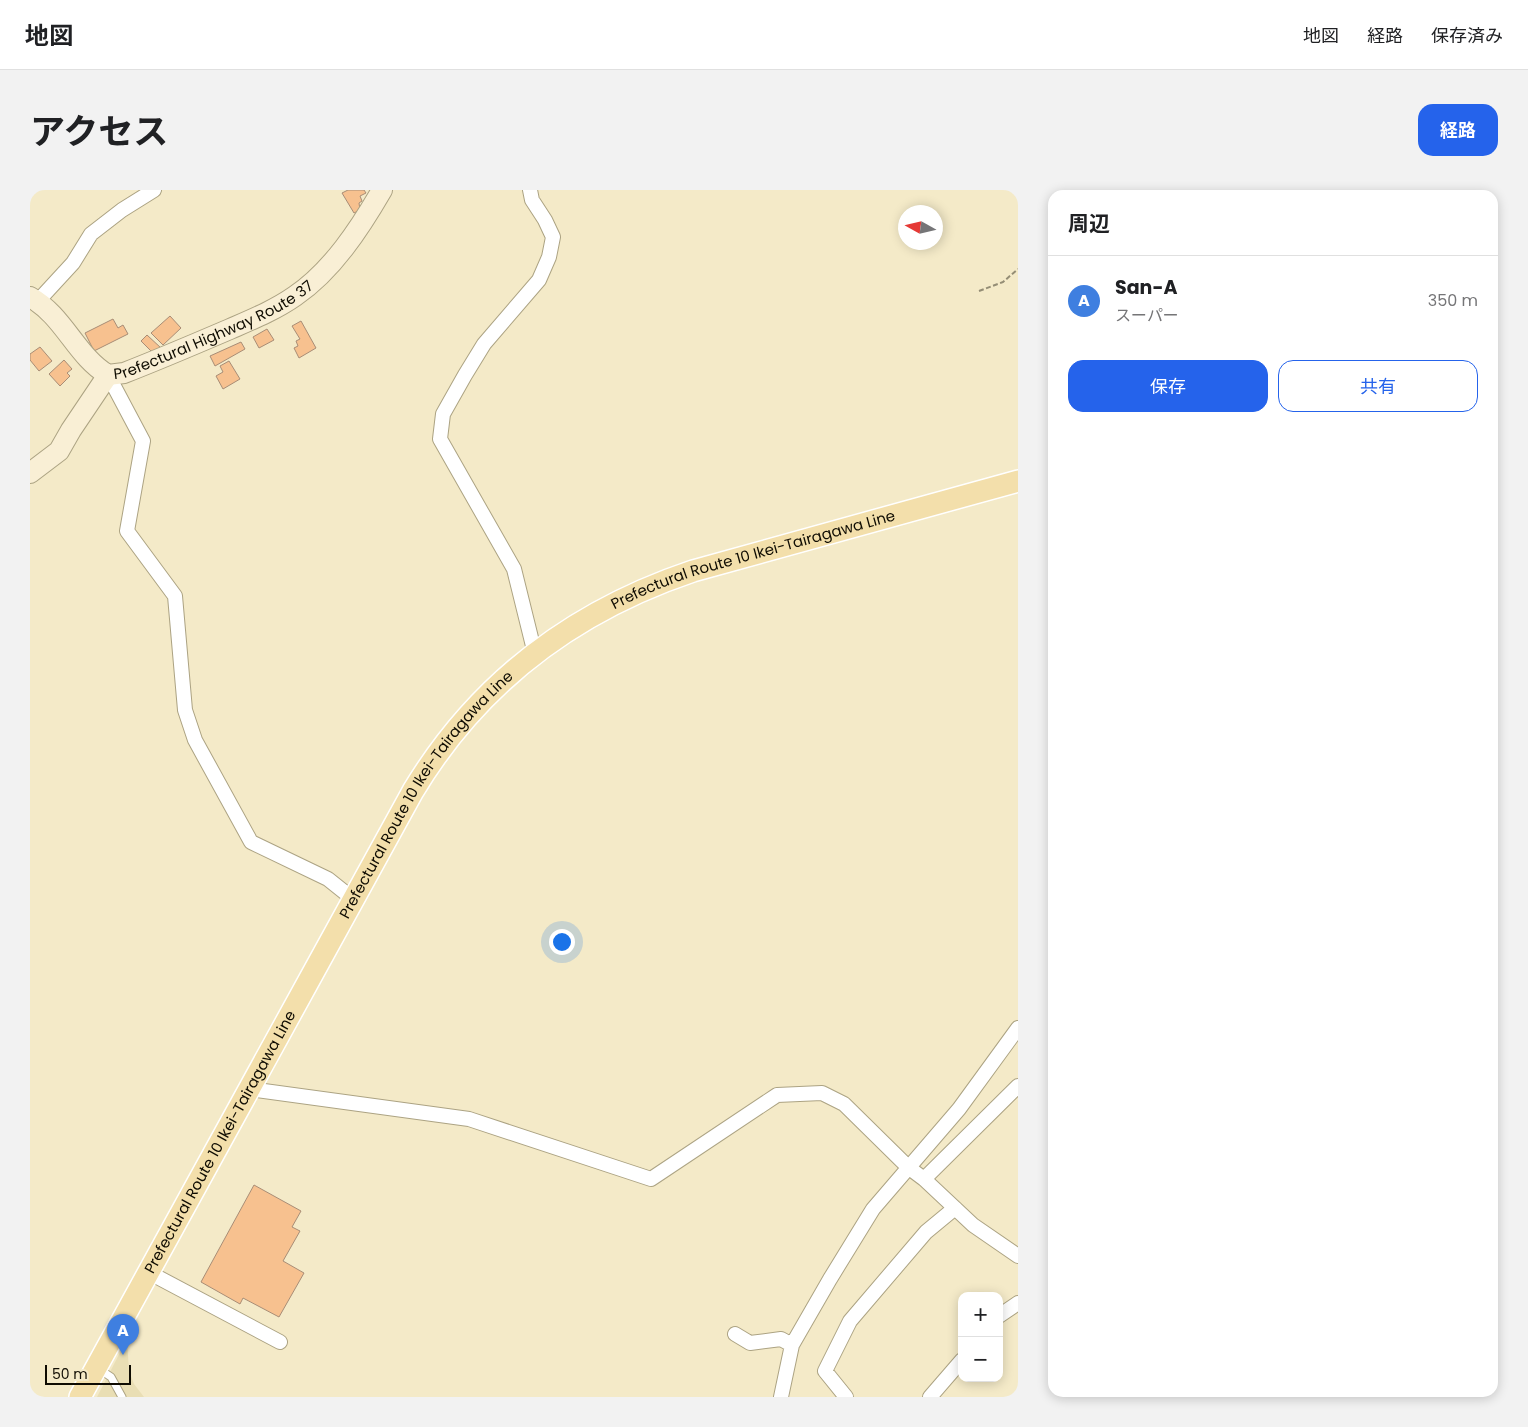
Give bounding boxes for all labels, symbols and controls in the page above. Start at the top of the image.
text: 地図 [25,19,73,52]
text: 地図 [1303,23,1339,48]
text: 経路 [1367,23,1403,48]
text: 保存済み [1431,23,1503,48]
button: 経路 [1418,104,1498,156]
text: アクセス [30,107,168,156]
north arrow [898,205,943,250]
text: 周辺 [1068,209,1110,238]
text: San-A [1115,274,1177,301]
street label: Prefectural Highway Route 37 [112,275,317,384]
text: A [1078,289,1090,312]
text: 350 m [1428,289,1478,312]
text: スーパー [1115,304,1179,327]
button: 保存 [1068,360,1268,412]
button: 共有 [1278,360,1478,412]
street label: Prefectural Route 10 Ikei-Tairagawa Line [607,505,897,614]
street label: Prefectural Route 10 Ikei-Tairagawa Line [334,666,517,922]
your location [549,929,575,955]
street label: Prefectural Route 10 Ikei-Tairagawa Line [139,1006,300,1277]
map controls [958,1292,1003,1382]
button: + [958,1292,1003,1337]
pin: A [107,1314,139,1355]
button: − [958,1337,1003,1382]
scale bar [45,1362,131,1385]
text: 50 m [52,1364,88,1384]

